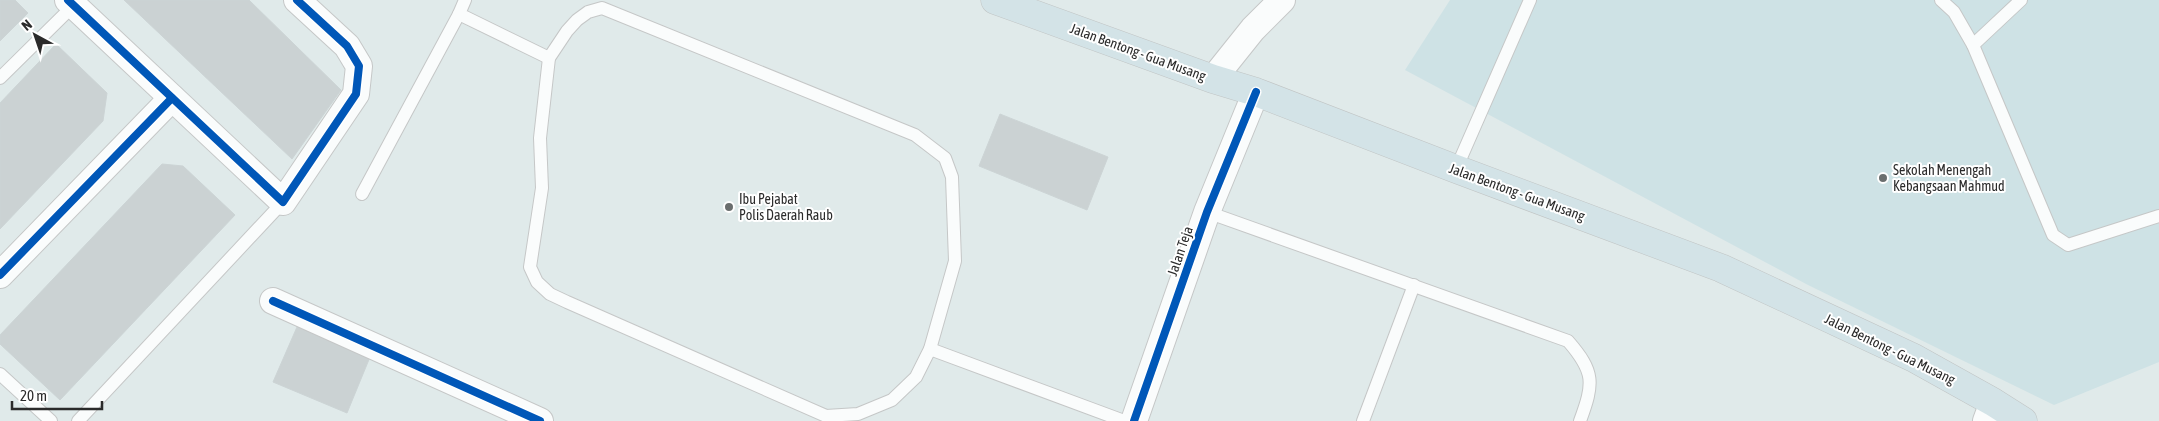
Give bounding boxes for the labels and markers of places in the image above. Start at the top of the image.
place label: Sekolah Menengah Kebangsaan Mahmud [1893,162,2005,194]
marker: Sekolah Menengah Kebangsaan Mahmud [1877,172,1889,184]
place label: Ibu Pejabat Polis Daerah Raub [739,191,833,223]
marker: Ibu Pejabat Polis Daerah Raub [723,201,735,213]

